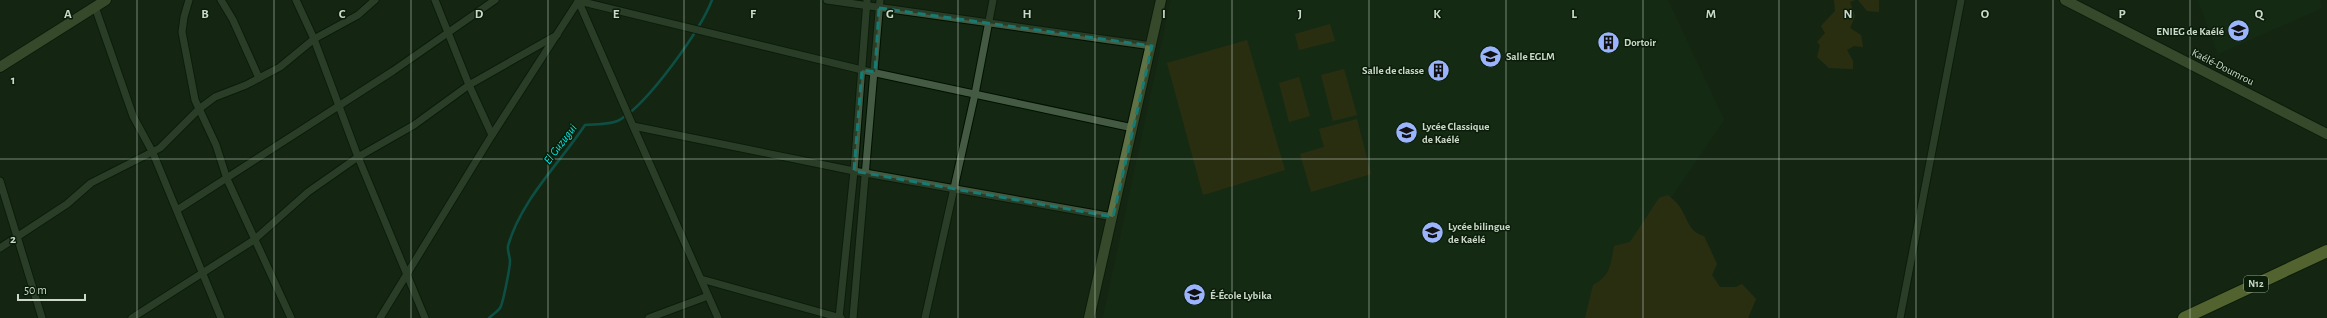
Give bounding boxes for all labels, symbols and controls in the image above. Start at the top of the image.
text: A [64,8,72,21]
text: B [201,8,209,21]
text: C [339,8,346,21]
text: D [475,8,484,21]
text: E [613,8,620,21]
text: F [750,8,757,21]
text: G [886,8,894,21]
text: H [1022,8,1032,21]
text: I [1162,8,1166,21]
text: J [1298,8,1302,21]
text: K [1433,8,1441,21]
text: L [1571,8,1577,21]
text: M [1706,8,1716,21]
text: N [1843,8,1853,21]
text: O [1981,8,1990,21]
text: P [2118,8,2126,21]
text: Q [2255,8,2265,21]
school or university icon: ENIEG de Kaélé [2226,18,2252,44]
place label: ENIEG de Kaélé [2156,26,2224,37]
building icon: Dortoir [1596,29,1622,55]
place label: Dortoir [1624,37,1656,48]
school or university icon: Salle EGLM [1478,43,1504,69]
street label: Kaélé-Doumrou [2190,47,2256,88]
place label: Salle EGLM [1506,51,1555,62]
building icon: Salle de classe [1426,57,1452,83]
place label: Salle de classe [1362,65,1424,76]
text: 1 [11,74,15,87]
school or university icon: Lycée Classique de Kaélé [1394,119,1420,145]
water label: El Guzugui [541,121,579,166]
place label: Lycée Classique de Kaélé [1422,121,1489,145]
school or university icon: Lycée bilingue de Kaélé [1420,219,1446,245]
place label: Lycée bilingue de Kaélé [1448,221,1510,245]
text: 2 [10,233,16,246]
scale bar [18,276,85,302]
road number: N12 [2244,276,2268,292]
school or university icon: É-École Lybika [1182,282,1208,308]
text: 50 m [24,284,47,296]
place label: É-École Lybika [1210,289,1272,301]

